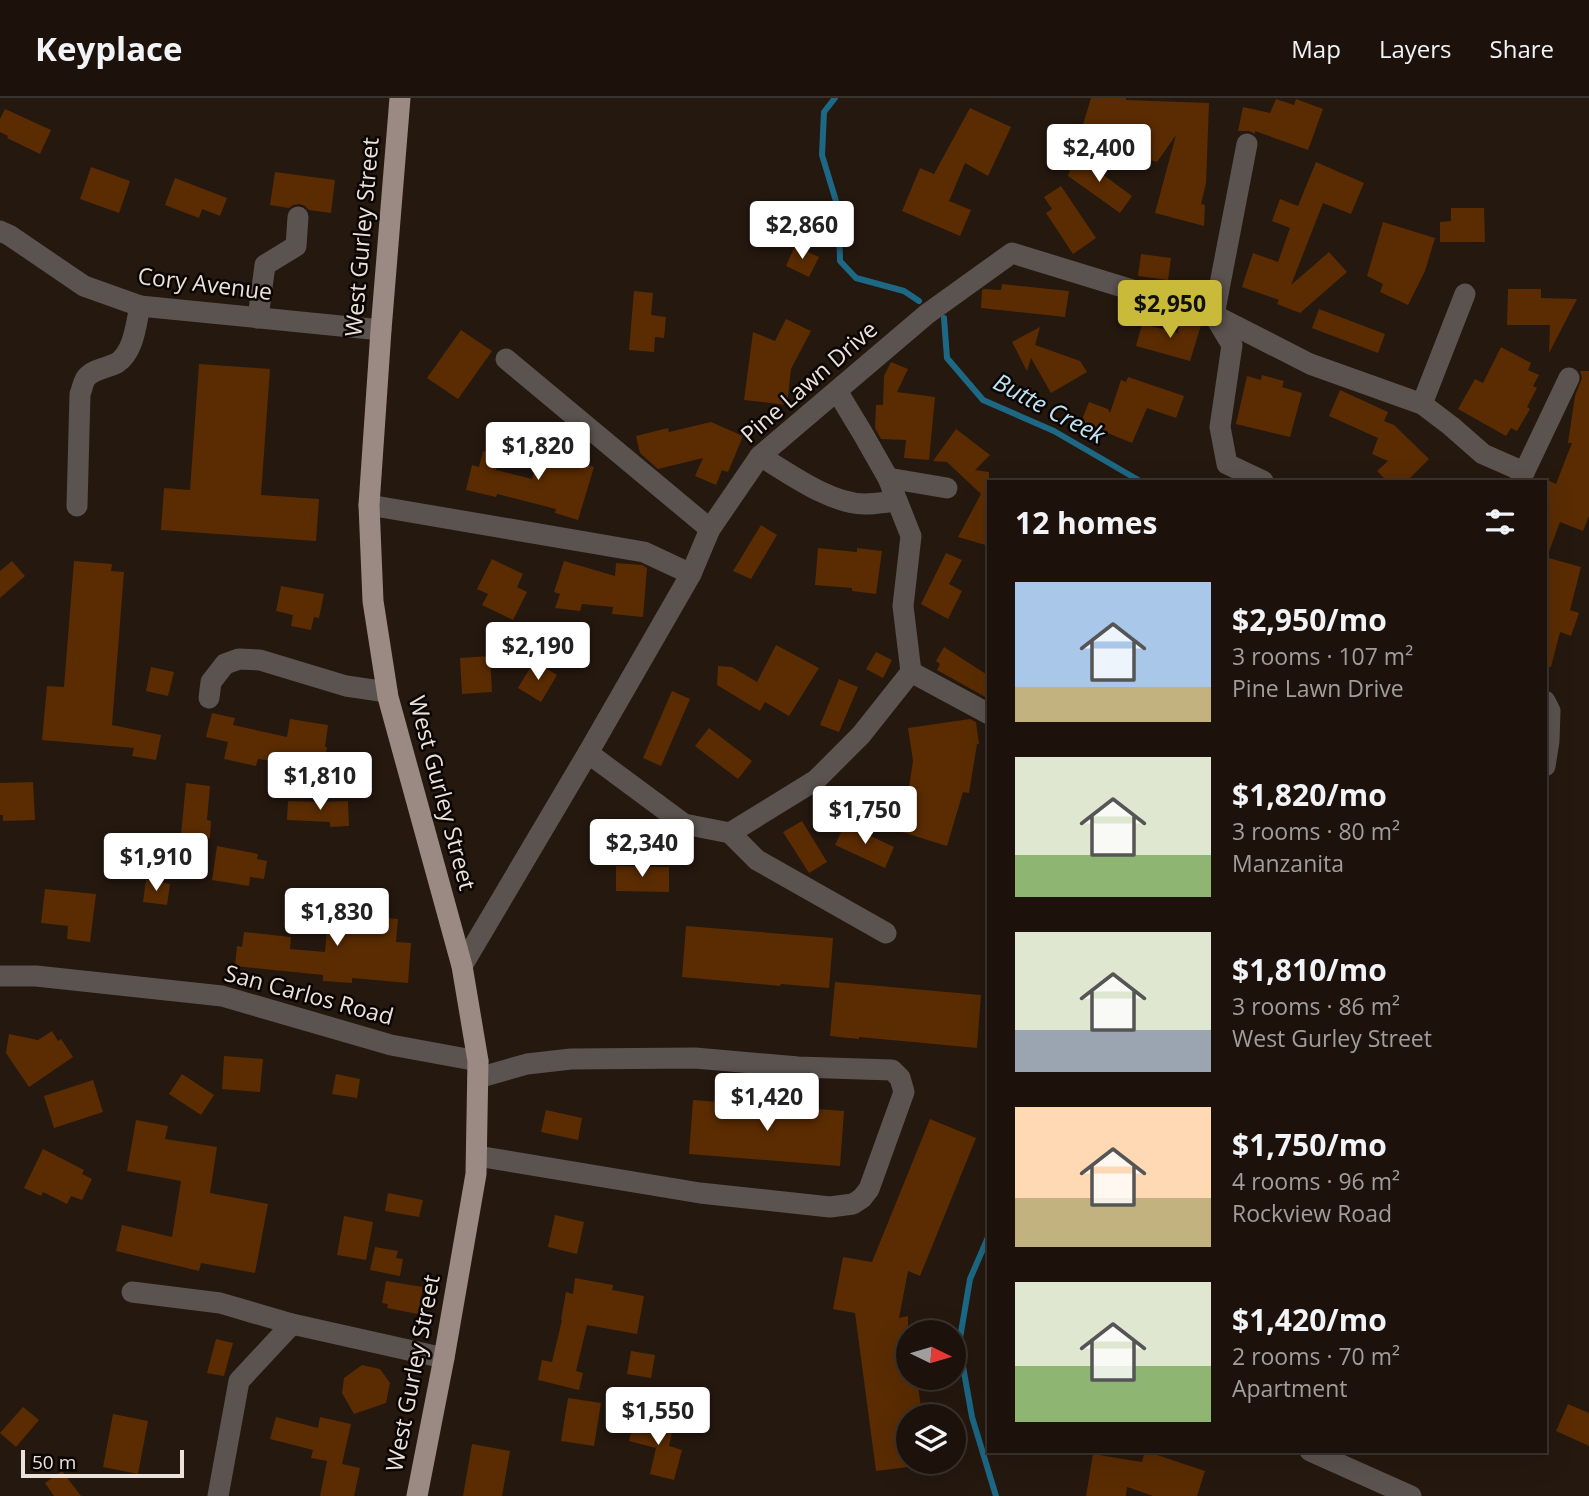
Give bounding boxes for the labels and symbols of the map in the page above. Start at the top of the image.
pin: $2,400 [1042,125,1156,184]
street label: West Gurley Street [336,136,386,338]
pin: $2,860 [745,202,859,261]
street label: Cory Avenue [136,259,274,307]
pin: $2,950 [1113,280,1227,340]
street label: Pine Lawn Drive [733,313,884,450]
water label: Butte Creek [988,365,1112,451]
pin: $1,820 [481,422,595,482]
pin: $2,190 [481,622,595,682]
street label: West Gurley Street [402,692,484,893]
pin: $1,810 [263,752,377,812]
pin: $1,750 [808,786,922,846]
pin: $2,340 [585,820,699,879]
pin: $1,910 [99,834,213,893]
pin: $1,830 [280,888,394,948]
street label: San Carlos Road [221,956,397,1032]
pin: $1,420 [710,1074,824,1133]
street label: West Gurley Street [377,1272,447,1474]
north arrow [896,1320,966,1390]
pin: $1,550 [601,1388,715,1447]
scale bar [21,1447,184,1479]

